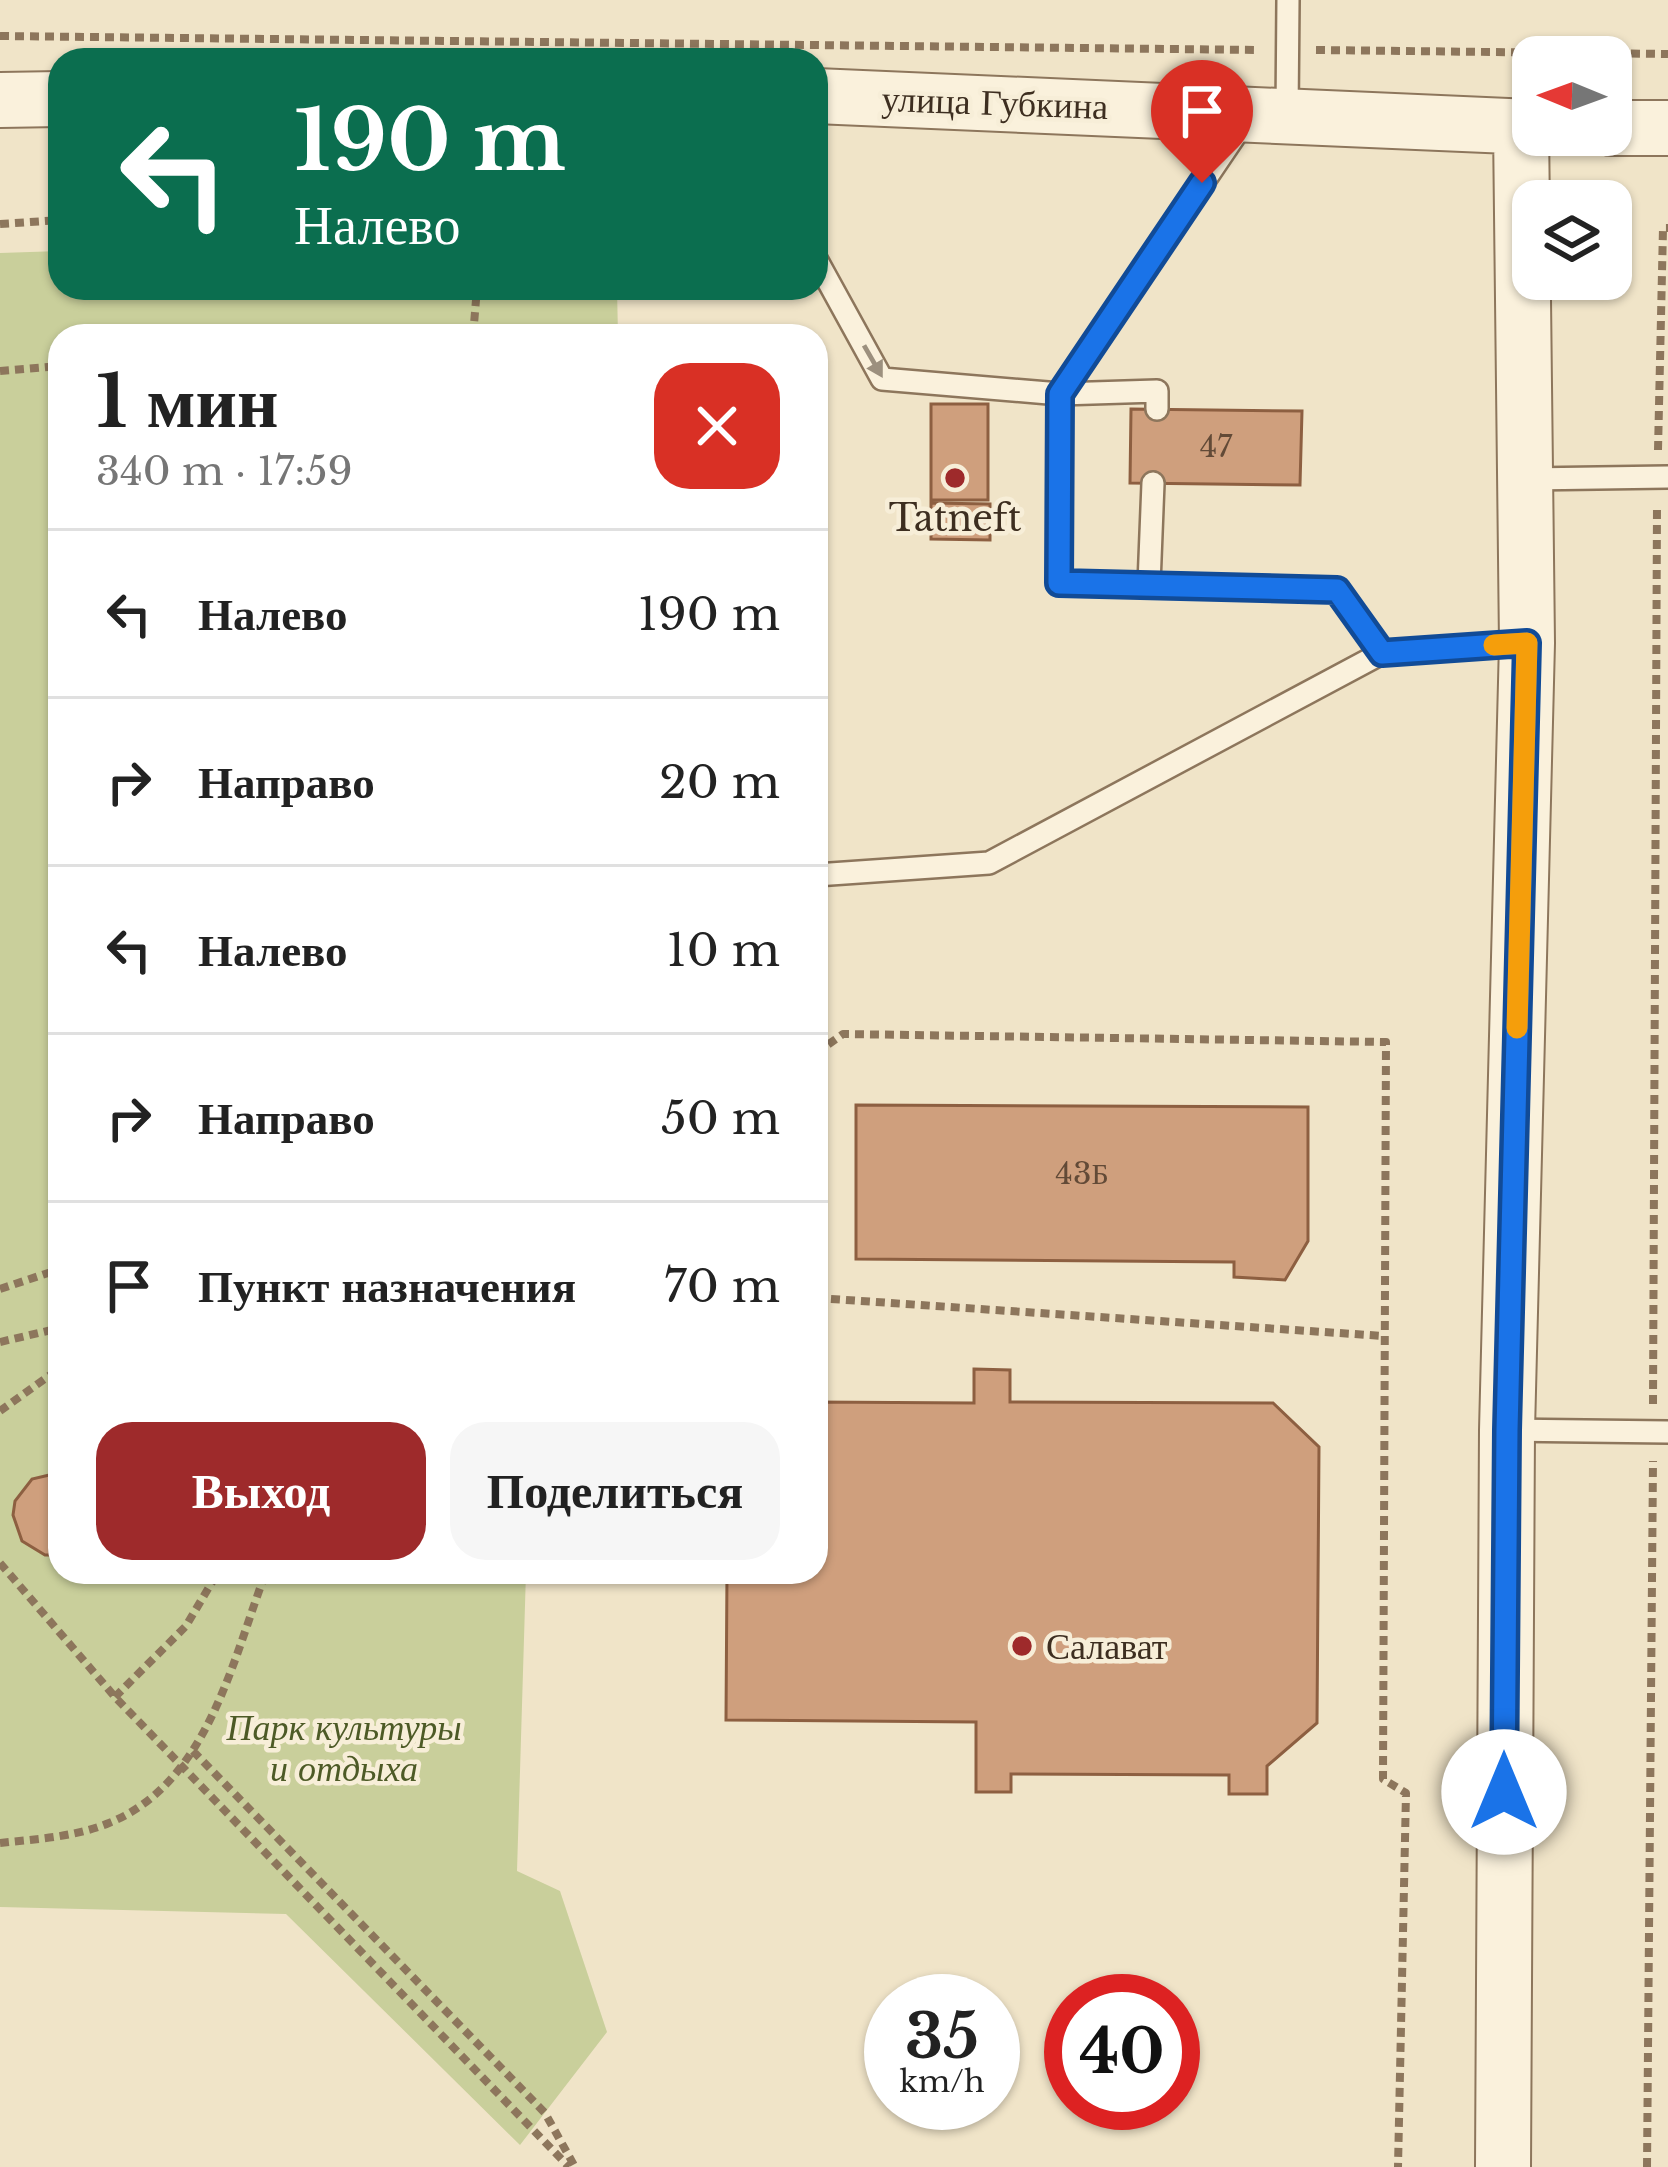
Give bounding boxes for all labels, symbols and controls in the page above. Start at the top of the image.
north arrow [1512,36,1632,156]
map controls [1512,36,1632,300]
pin [1151,60,1253,183]
street label: улица Губкина [881,76,1109,129]
icon: arrive [1169,78,1235,144]
text: 190 m [294,89,566,193]
icon: left [96,96,252,252]
button: layers [1512,180,1632,300]
text: Налево [294,192,460,259]
one-way arrow [861,344,882,378]
text: 1 мин [96,357,279,446]
button: close [654,363,780,489]
house number: 47 [1200,428,1233,465]
text: 340 m · 17:59 [96,447,353,496]
marker: Tatneft [942,465,968,491]
place label: Tatneft [889,496,1022,541]
icon: left [96,581,162,647]
text: Налево [198,586,348,642]
text: 190 m [638,586,780,642]
icon: right [96,749,162,815]
text: Направо [198,754,375,810]
text: 20 m [659,754,780,810]
icon: left [96,917,162,983]
text: Налево [198,922,348,978]
text: 10 m [667,922,780,978]
icon: right [96,1085,162,1151]
text: Направо [198,1090,375,1146]
text: 50 m [661,1090,780,1146]
house number: 43Б [1055,1155,1109,1192]
icon: arrive [96,1253,162,1319]
text: Пункт назначения [198,1258,576,1314]
text: 70 m [664,1258,780,1314]
button: Выход [96,1422,426,1560]
button: Поделиться [450,1422,780,1560]
place label: Салават [1046,1624,1168,1669]
marker: Салават [1009,1633,1035,1659]
park label: Парк культуры и отдыха [225,1705,462,1791]
position arrow [1441,1729,1567,1855]
speed limit sign: 40 [1044,1974,1200,2130]
text: 35 [905,2000,979,2074]
text: km/h [899,2063,985,2100]

